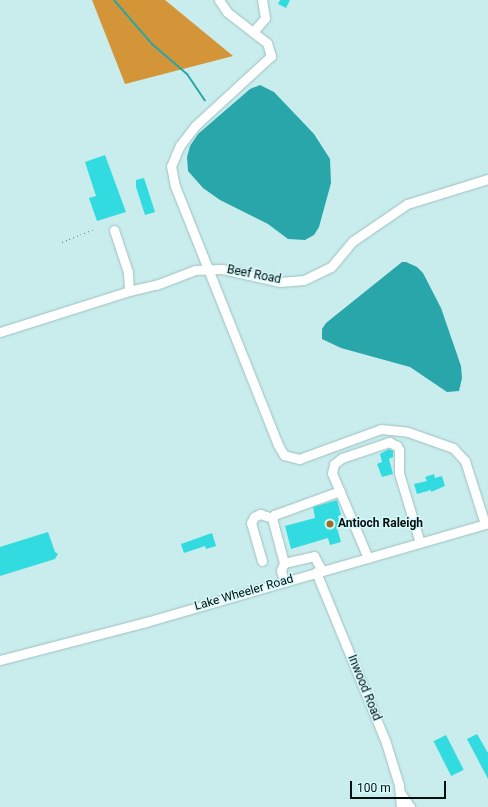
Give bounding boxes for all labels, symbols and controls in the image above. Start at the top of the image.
street label: Beef Road [226,263,282,287]
place label: Antioch Raleigh [338,517,423,531]
marker: Antioch Raleigh [325,519,335,529]
street label: Lake Wheeler Road [193,572,295,614]
street label: Inwood Road [344,653,384,723]
scale bar [352,773,448,799]
text: 100 m [357,781,391,795]

